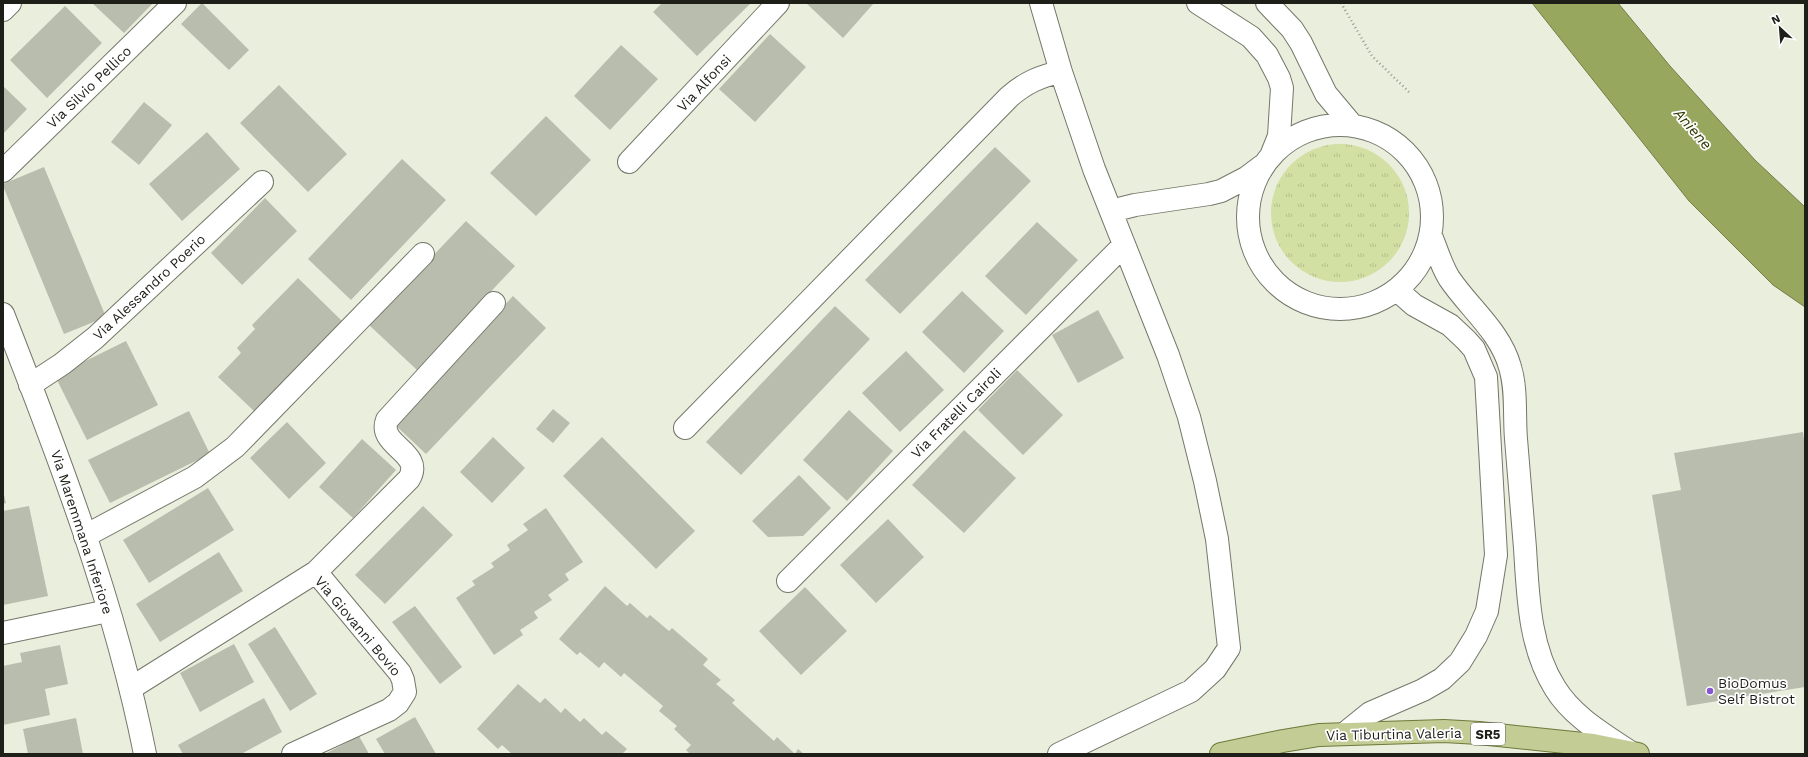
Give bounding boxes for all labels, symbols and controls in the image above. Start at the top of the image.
north arrow [1760,8,1800,48]
text: N [1769,12,1782,27]
street label: Via Silvio Pellico [44,43,134,131]
street label: Via Alfonsi [674,51,734,115]
water label: Aniene [1670,104,1716,153]
street label: Via Alessandro Poerio [90,231,208,343]
street label: Via Fratelli Cairoli [908,365,1004,461]
street label: Via Maremmana Inferiore [48,448,116,616]
street label: Via Giovanni Bovio [312,573,404,679]
place label: BioDomus Self Bistrot [1718,675,1795,707]
marker: BioDomus Self Bistrot [1705,686,1715,696]
road number: SR5 [1471,723,1505,745]
street label: Via Tiburtina Valeria [1326,725,1462,743]

